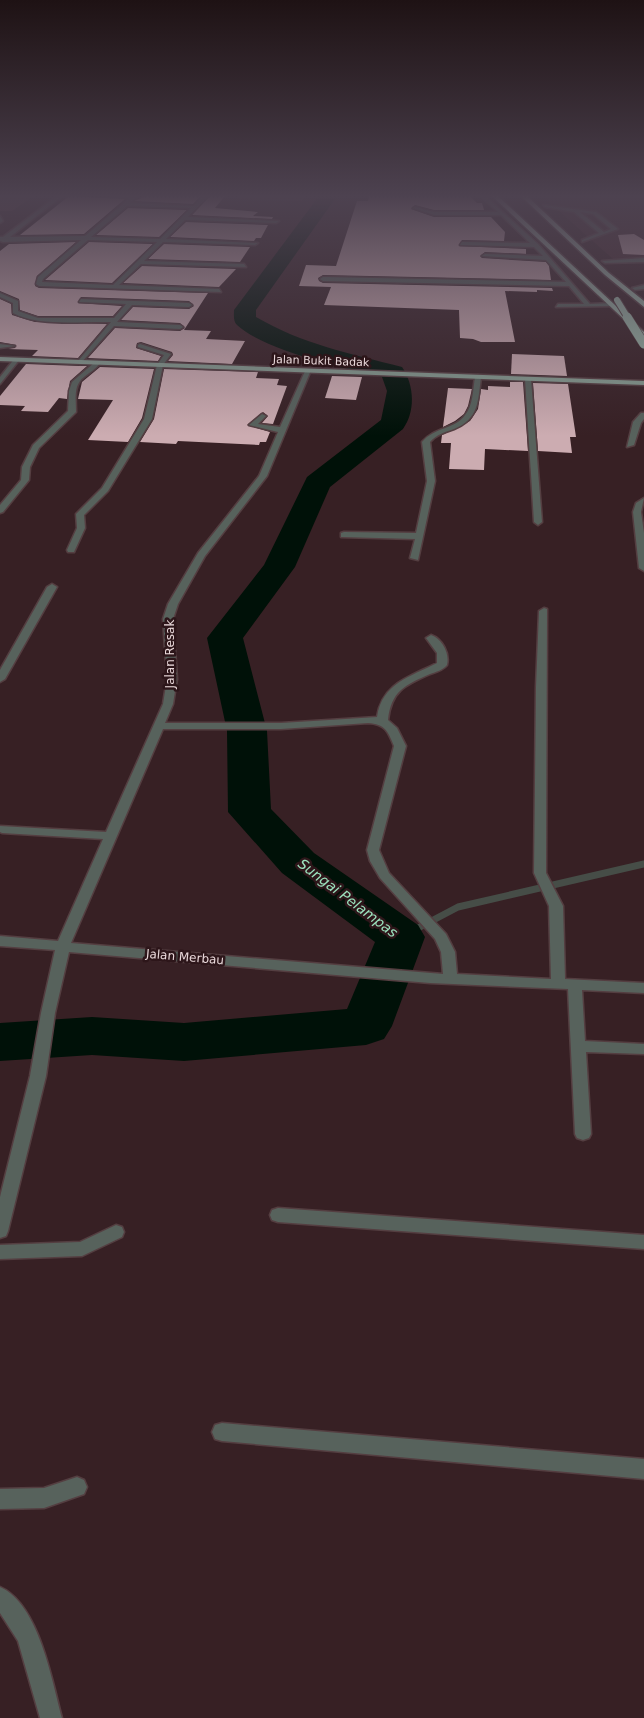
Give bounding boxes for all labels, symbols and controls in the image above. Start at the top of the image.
street label: Jalan Bukit Badak [272,353,370,369]
street label: Jalan Resak [163,620,177,689]
water label: Sungai Pelampas [295,855,401,941]
street label: Jalan Merbau [144,947,225,967]

